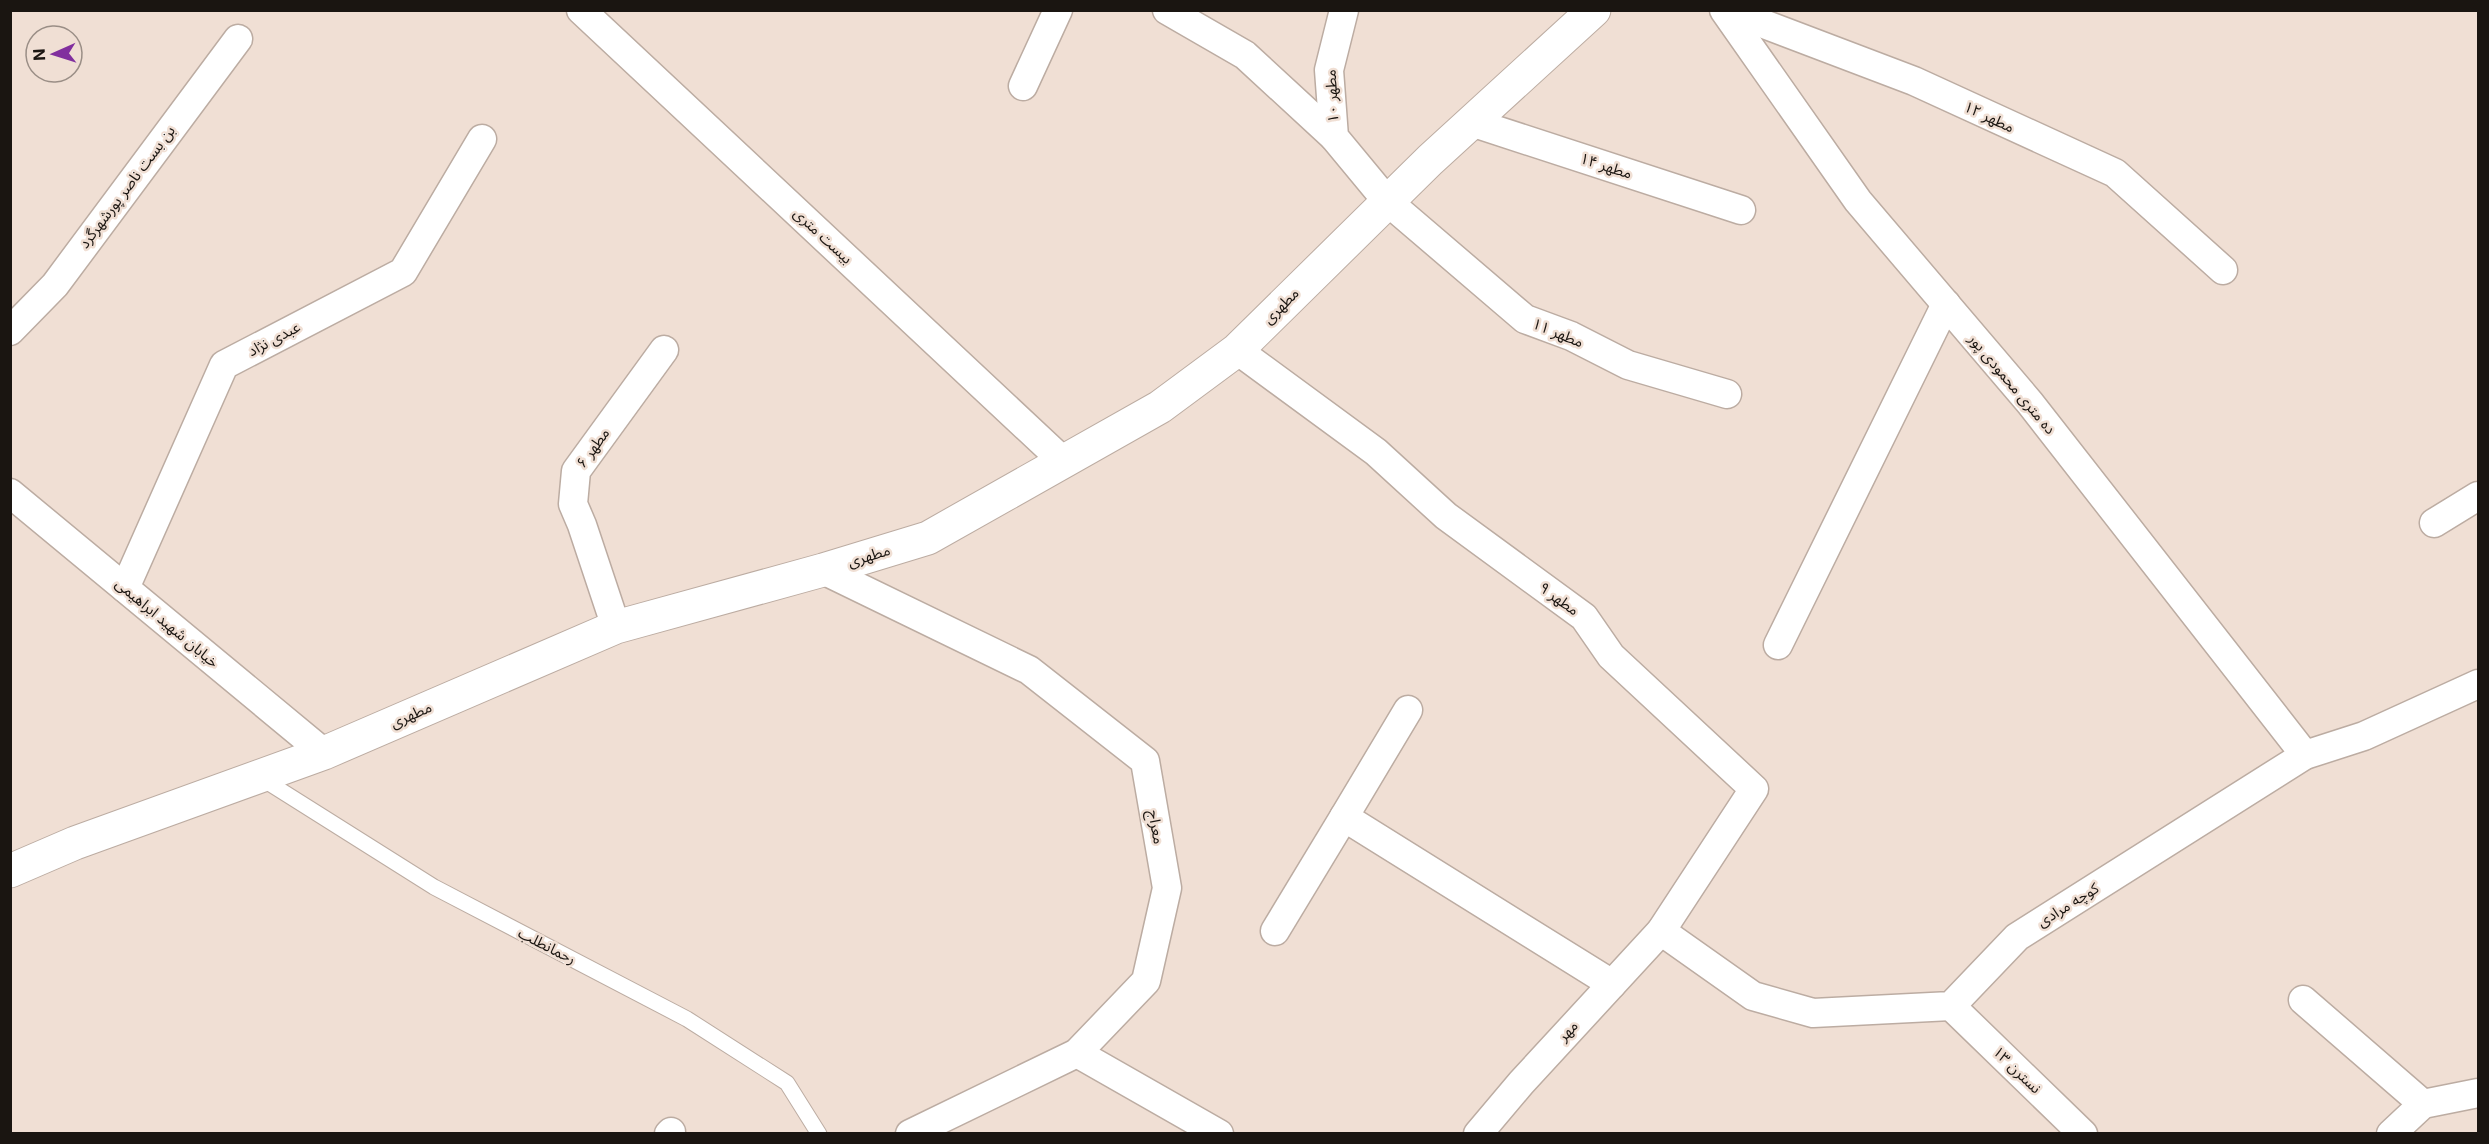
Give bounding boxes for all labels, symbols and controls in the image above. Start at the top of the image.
north arrow [24,24,84,84]
text: N [29,48,49,61]
street label: مطهر ۱۰ [1321,69,1342,123]
street label: مطهر ۱۲ [1961,97,2017,136]
street label: بن بست ناصر پورشهرگرد [74,122,180,253]
street label: مطهر ۱۴ [1578,148,1635,183]
street label: بیست متری [790,204,857,268]
street label: مطهری [1259,284,1303,328]
street label: مطهر ۱۱ [1530,314,1587,351]
street label: عبدی نژاد [244,317,304,360]
street label: ده متری محمودی پور [1963,329,2060,439]
street label: مطهر ۶ [572,424,613,471]
street label: مطهری [845,540,892,571]
street label: خیابان شهید ابراهیمی [112,574,223,672]
street label: مطهر ۹ [1536,578,1583,619]
street label: مطهری [387,697,435,732]
street label: معراج [1141,808,1169,846]
street label: کوچه مرادی [2033,878,2103,932]
street label: رحمانطلب [515,923,579,968]
street label: مهر [1553,1016,1582,1046]
street label: نسترن ۱۳ [1989,1042,2046,1097]

